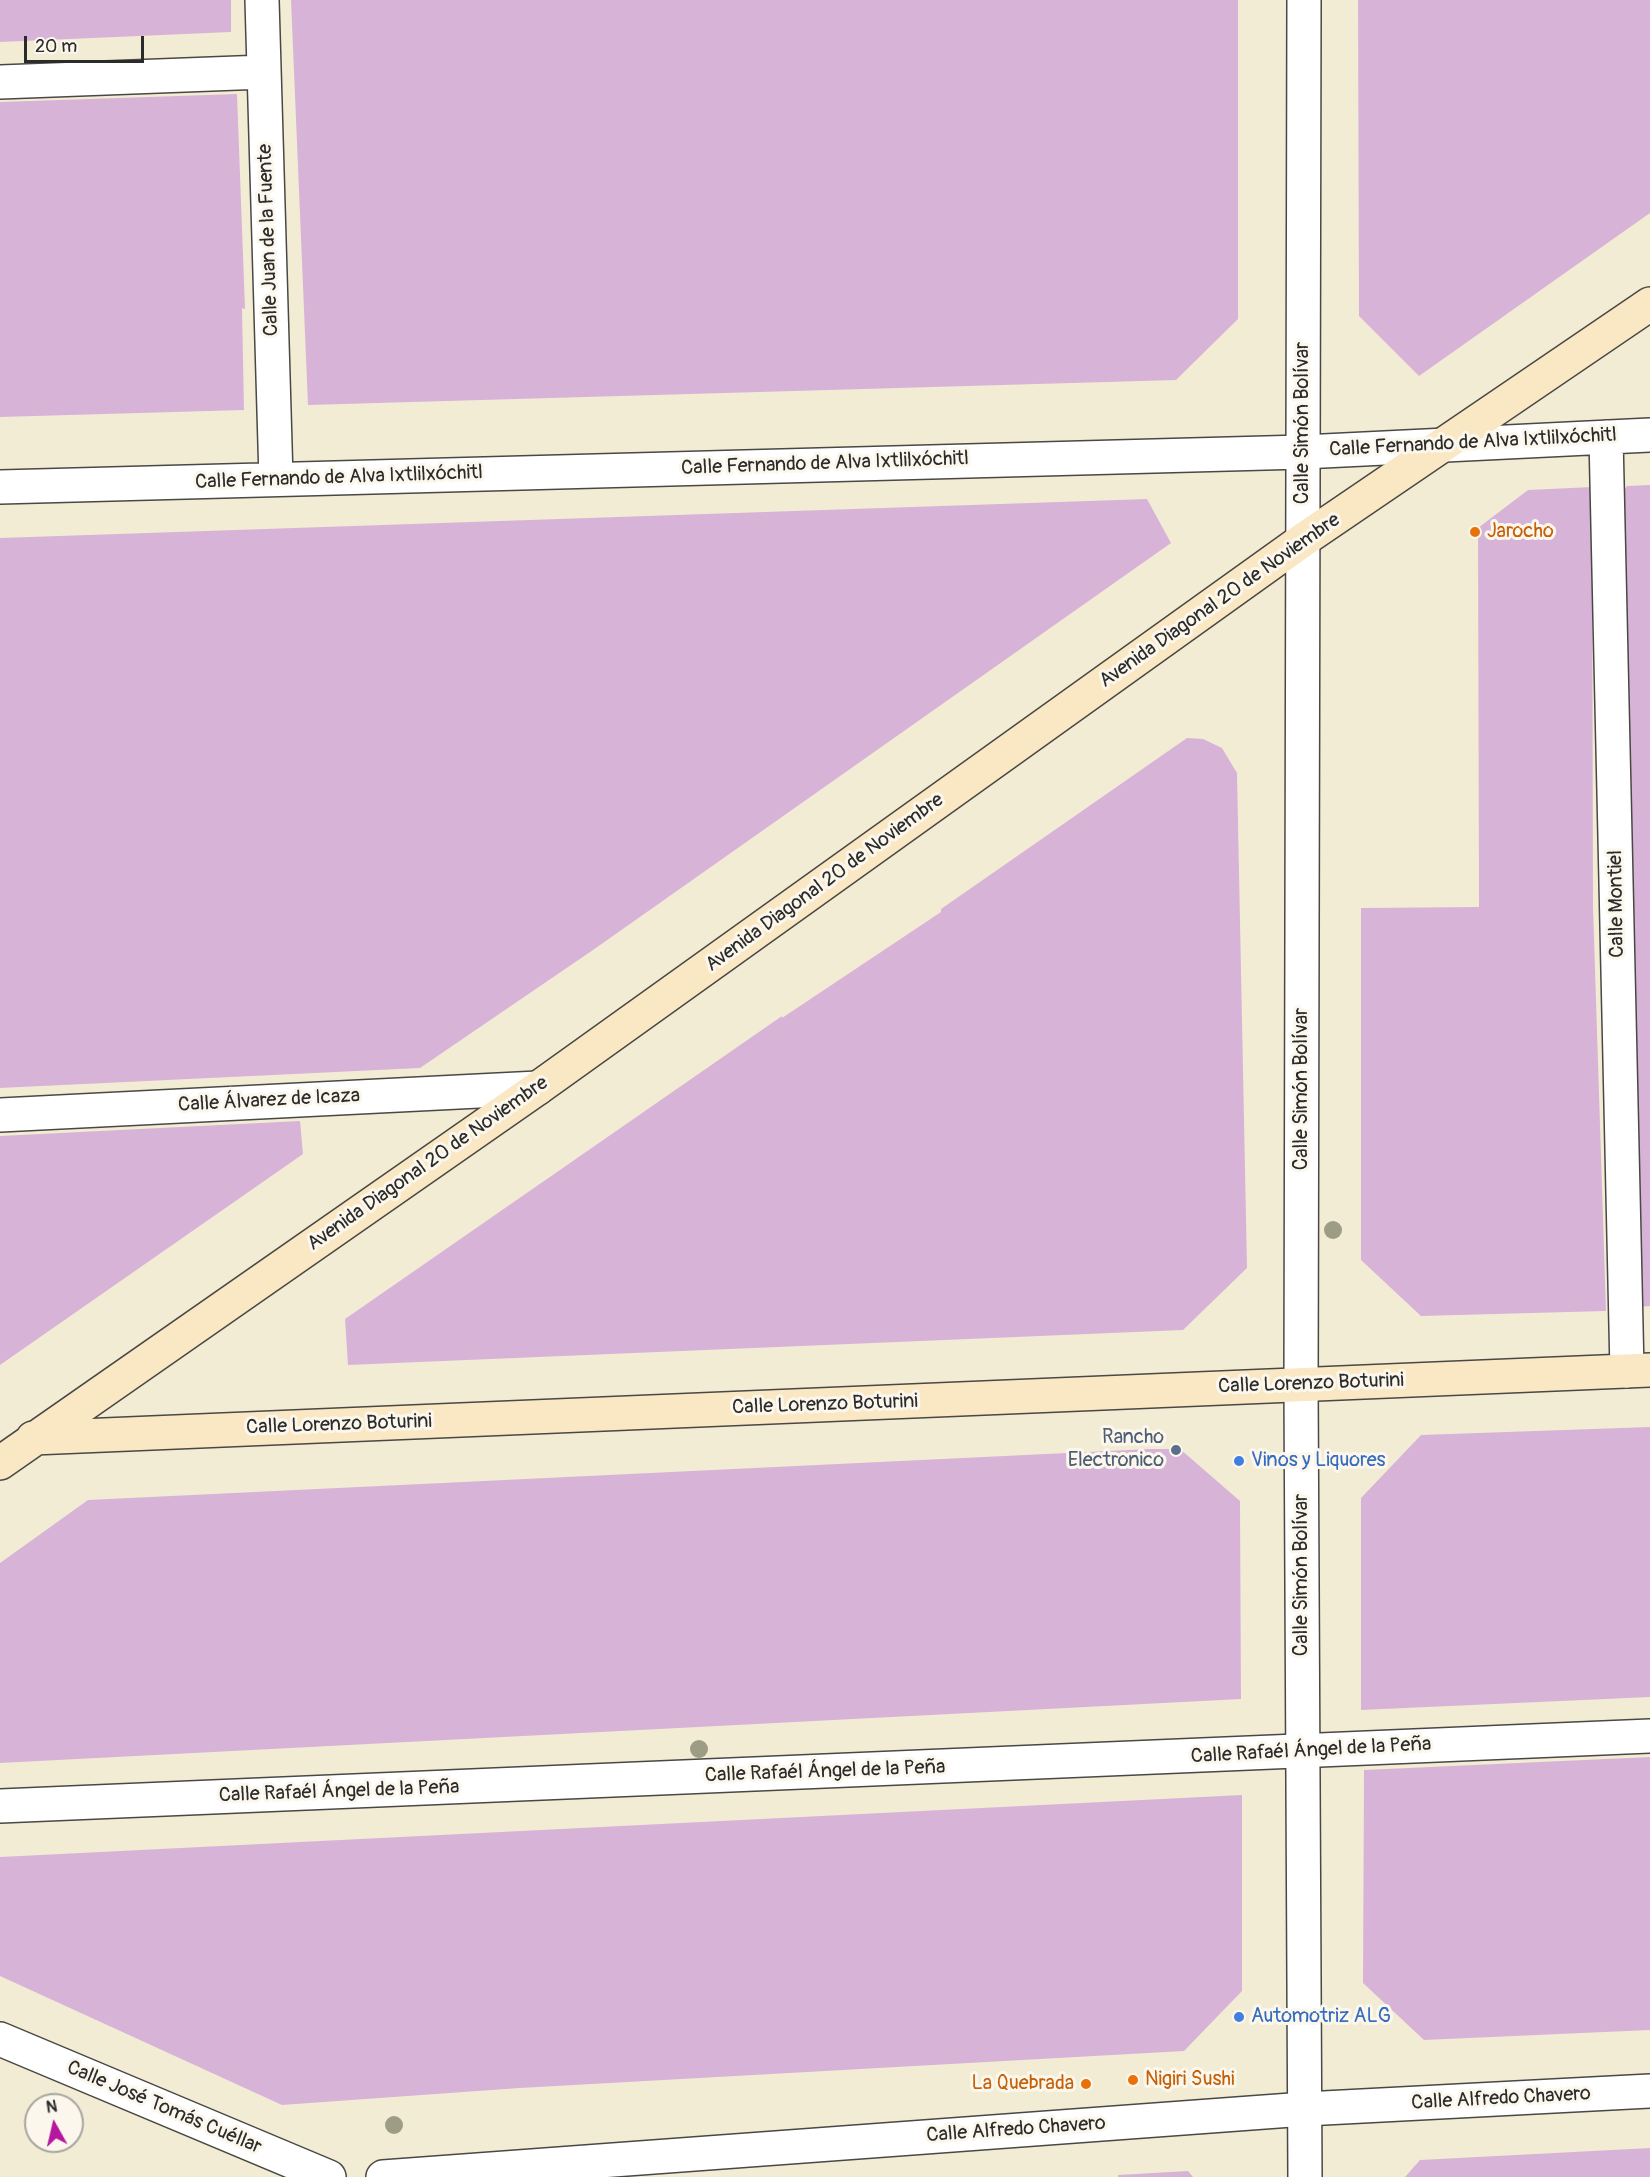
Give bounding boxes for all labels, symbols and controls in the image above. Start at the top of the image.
scale bar [27,24,147,62]
text: 20 m [35,35,77,58]
street label: Calle Juan de la Fuente [254,143,284,337]
street label: Calle Simón Bolívar [1291,342,1315,504]
street label: Calle Fernando de Alva Ixtlilxóchitl [1329,423,1617,463]
street label: Calle Fernando de Alva Ixtlilxóchitl [681,447,969,481]
street label: Calle Fernando de Alva Ixtlilxóchitl [195,461,483,495]
street label: Avenida Diagonal 20 de Noviembre [1095,508,1345,694]
place label: Jarocho [1487,520,1554,544]
marker: Jarocho [1468,525,1482,539]
street label: Avenida Diagonal 20 de Noviembre [701,789,949,977]
street label: Calle Montiel [1604,850,1630,958]
street label: Calle Simón Bolívar [1290,1008,1314,1170]
street label: Avenida Diagonal 20 de Noviembre [303,1071,553,1257]
street label: Calle Álvarez de Icaza [177,1084,361,1118]
street label: Calle Lorenzo Boturini [1218,1369,1404,1399]
street label: Calle Lorenzo Boturini [732,1390,918,1420]
street label: Calle Lorenzo Boturini [246,1410,432,1440]
place label: Rancho Electronico [1068,1426,1164,1473]
marker: Rancho Electronico [1169,1443,1183,1457]
place label: Vinos y Liquores [1251,1449,1385,1473]
marker: Vinos y Liquores [1232,1454,1246,1468]
street label: Calle Simón Bolívar [1290,1494,1314,1656]
street label: Calle Rafaél Ángel de la Peña [1190,1733,1432,1769]
street label: Calle Rafaél Ángel de la Peña [704,1756,946,1788]
street label: Calle Rafaél Ángel de la Peña [218,1776,460,1808]
place label: Automotriz ALG [1251,2005,1391,2029]
marker: Automotriz ALG [1232,2010,1246,2024]
street label: Calle José Tomás Cuéllar [63,2056,265,2160]
place label: Nigiri Sushi [1145,2068,1235,2092]
place label: La Quebrada [972,2072,1074,2096]
marker: Nigiri Sushi [1126,2073,1140,2087]
marker: La Quebrada [1079,2077,1093,2091]
street label: Calle Alfredo Chavero [1411,2082,1591,2116]
north arrow [24,2093,84,2153]
text: N [45,2097,59,2118]
street label: Calle Alfredo Chavero [926,2112,1106,2148]

